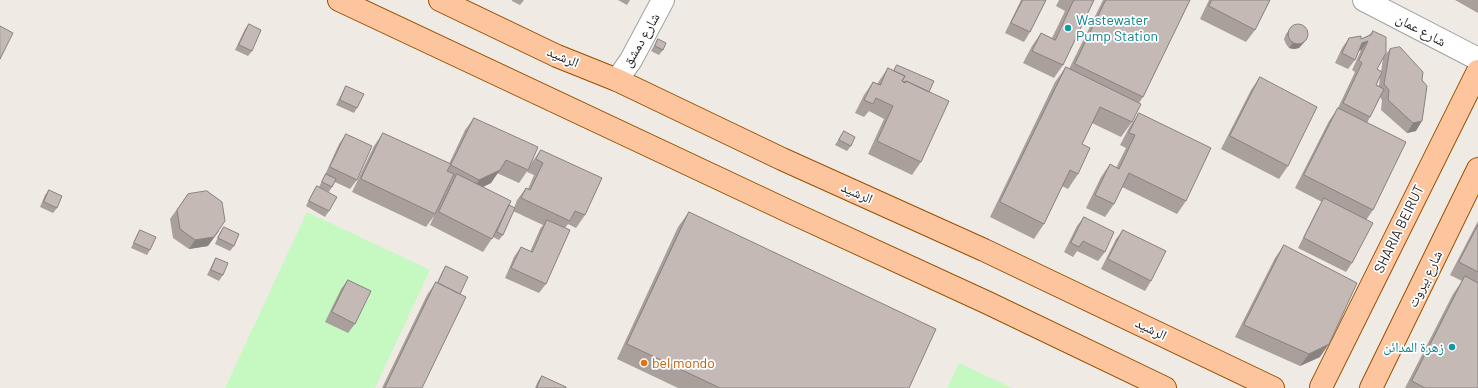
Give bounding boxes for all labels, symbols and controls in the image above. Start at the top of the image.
street label: شارع دمشق [619,10,663,70]
street label: شارع عمان [1393,10,1449,50]
place label: Wastewater Pump Station [1076,12,1158,44]
marker: Wastewater Pump Station [1063,23,1073,33]
street label: الرشيد [545,43,581,71]
street label: الرشيد [839,179,875,207]
street label: SHARIA BEIRUT [1370,182,1428,276]
street label: شارع بيروت [1404,248,1446,310]
street label: الرشيد [1133,314,1169,344]
place label: زهرة المدائن [1383,339,1444,355]
marker: زهرة المدائن [1447,342,1457,352]
place label: bel mondo [652,355,715,371]
marker: bel mondo [639,358,649,368]

